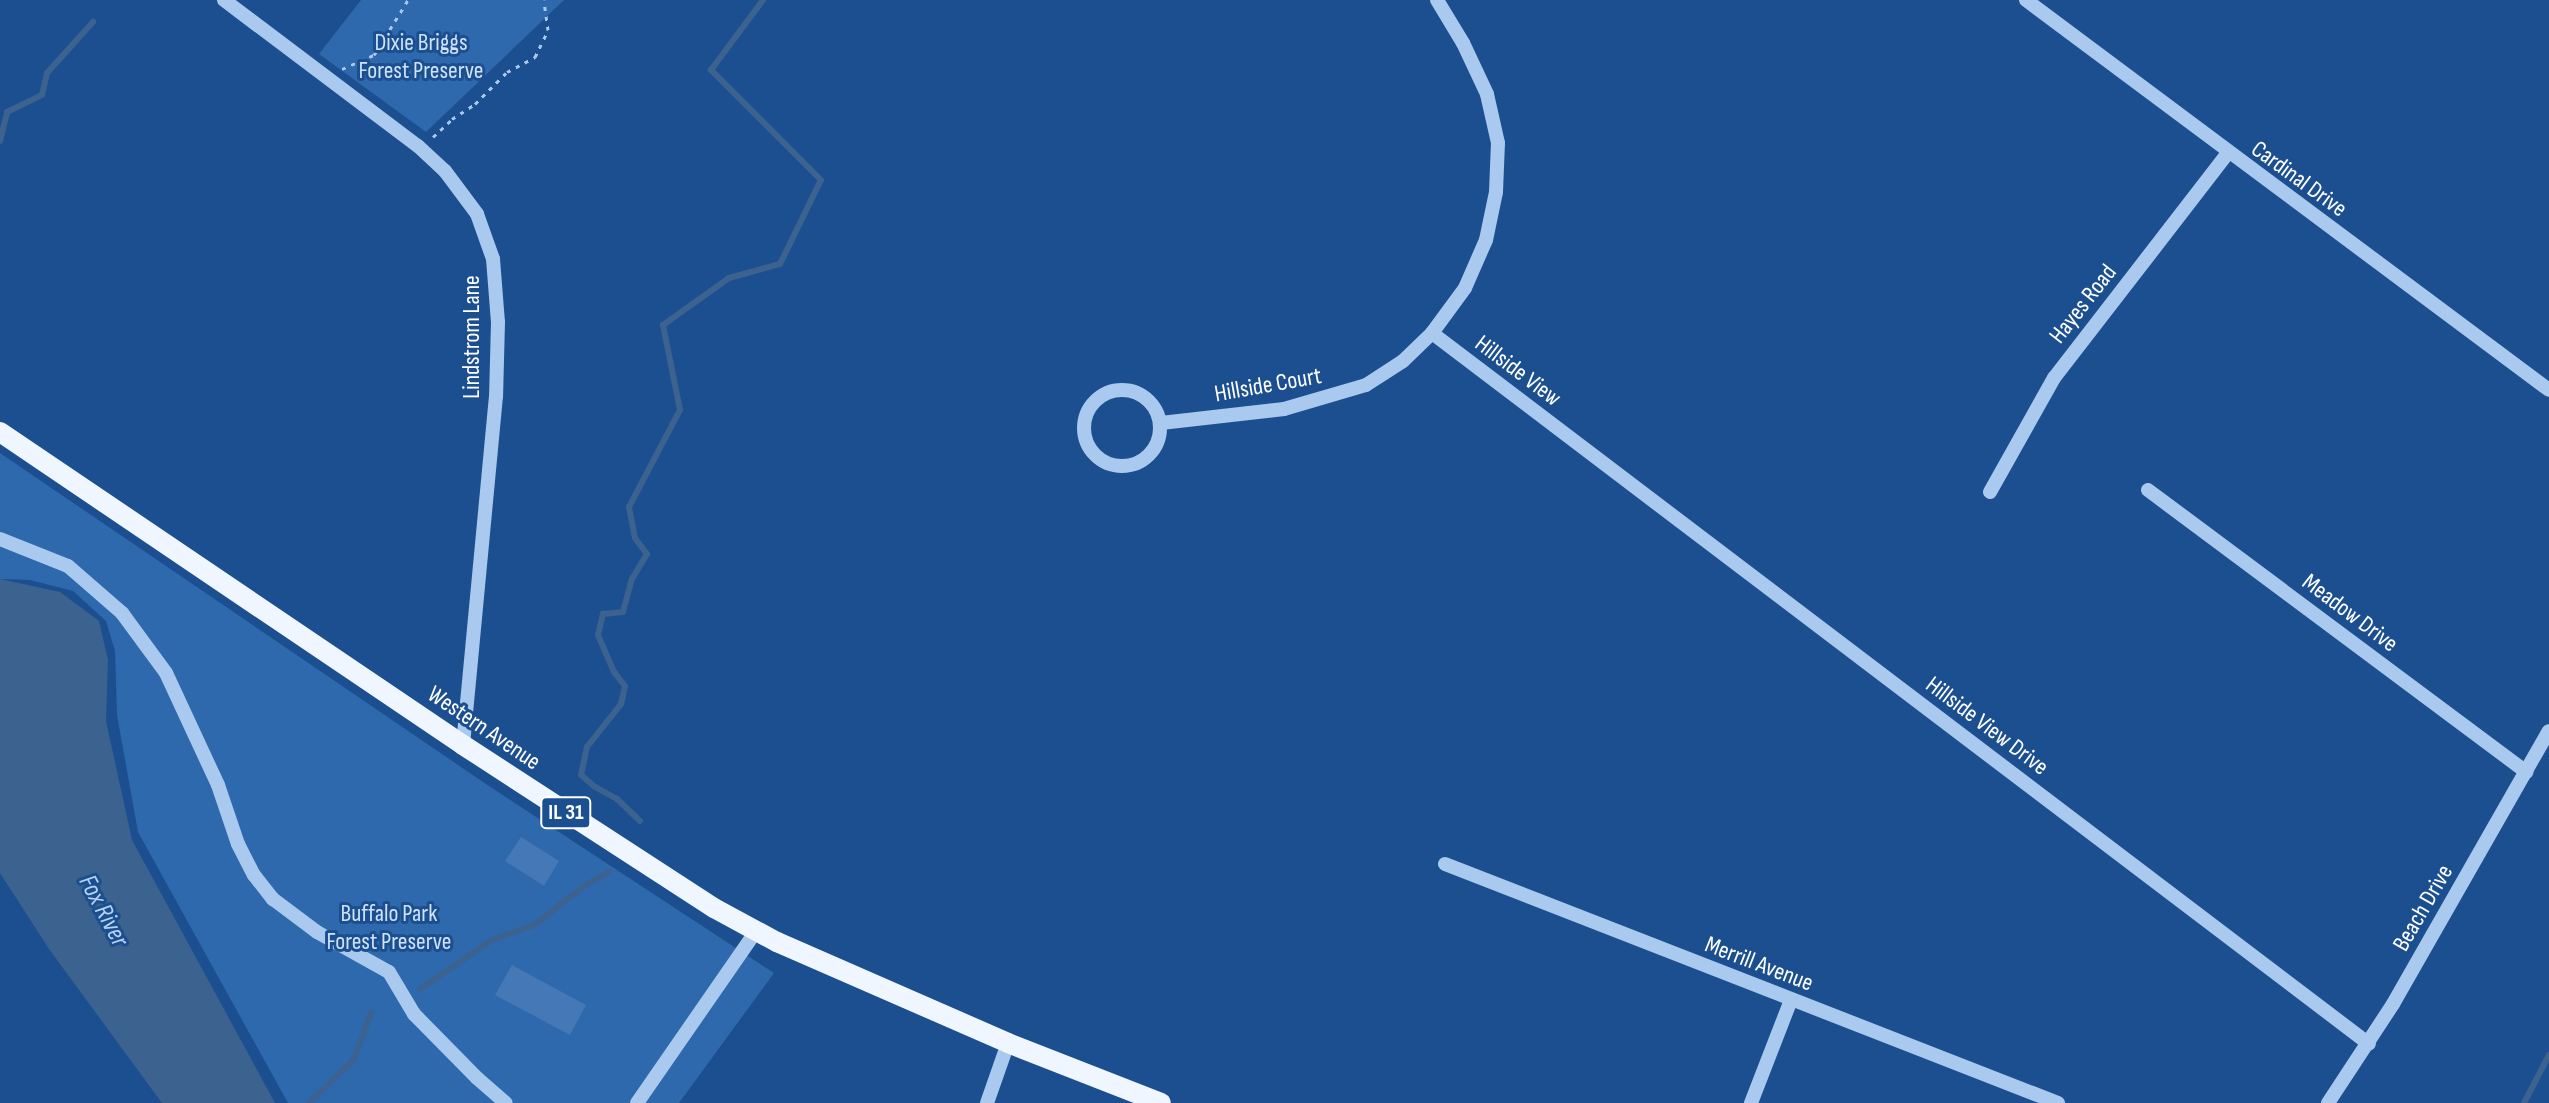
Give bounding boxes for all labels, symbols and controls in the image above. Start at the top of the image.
park label: Dixie Briggs Forest Preserve [359,29,483,85]
street label: Cardinal Drive [2246,135,2352,223]
street label: Hayes Road [2043,259,2123,349]
street label: Lindstrom Lane [458,275,486,399]
street label: Hillside View [1469,329,1567,413]
street label: Hillside Court [1212,361,1324,409]
street label: Meadow Drive [2297,568,2403,658]
street label: Hillside View Drive [1920,671,2054,781]
street label: Western Avenue [422,680,546,776]
road number: IL 31 [540,795,592,831]
street label: Beach Drive [2387,860,2459,956]
water label: Fox River [71,870,135,952]
park label: Buffalo Park Forest Preserve [327,900,451,956]
street label: Merrill Avenue [1701,930,1817,998]

